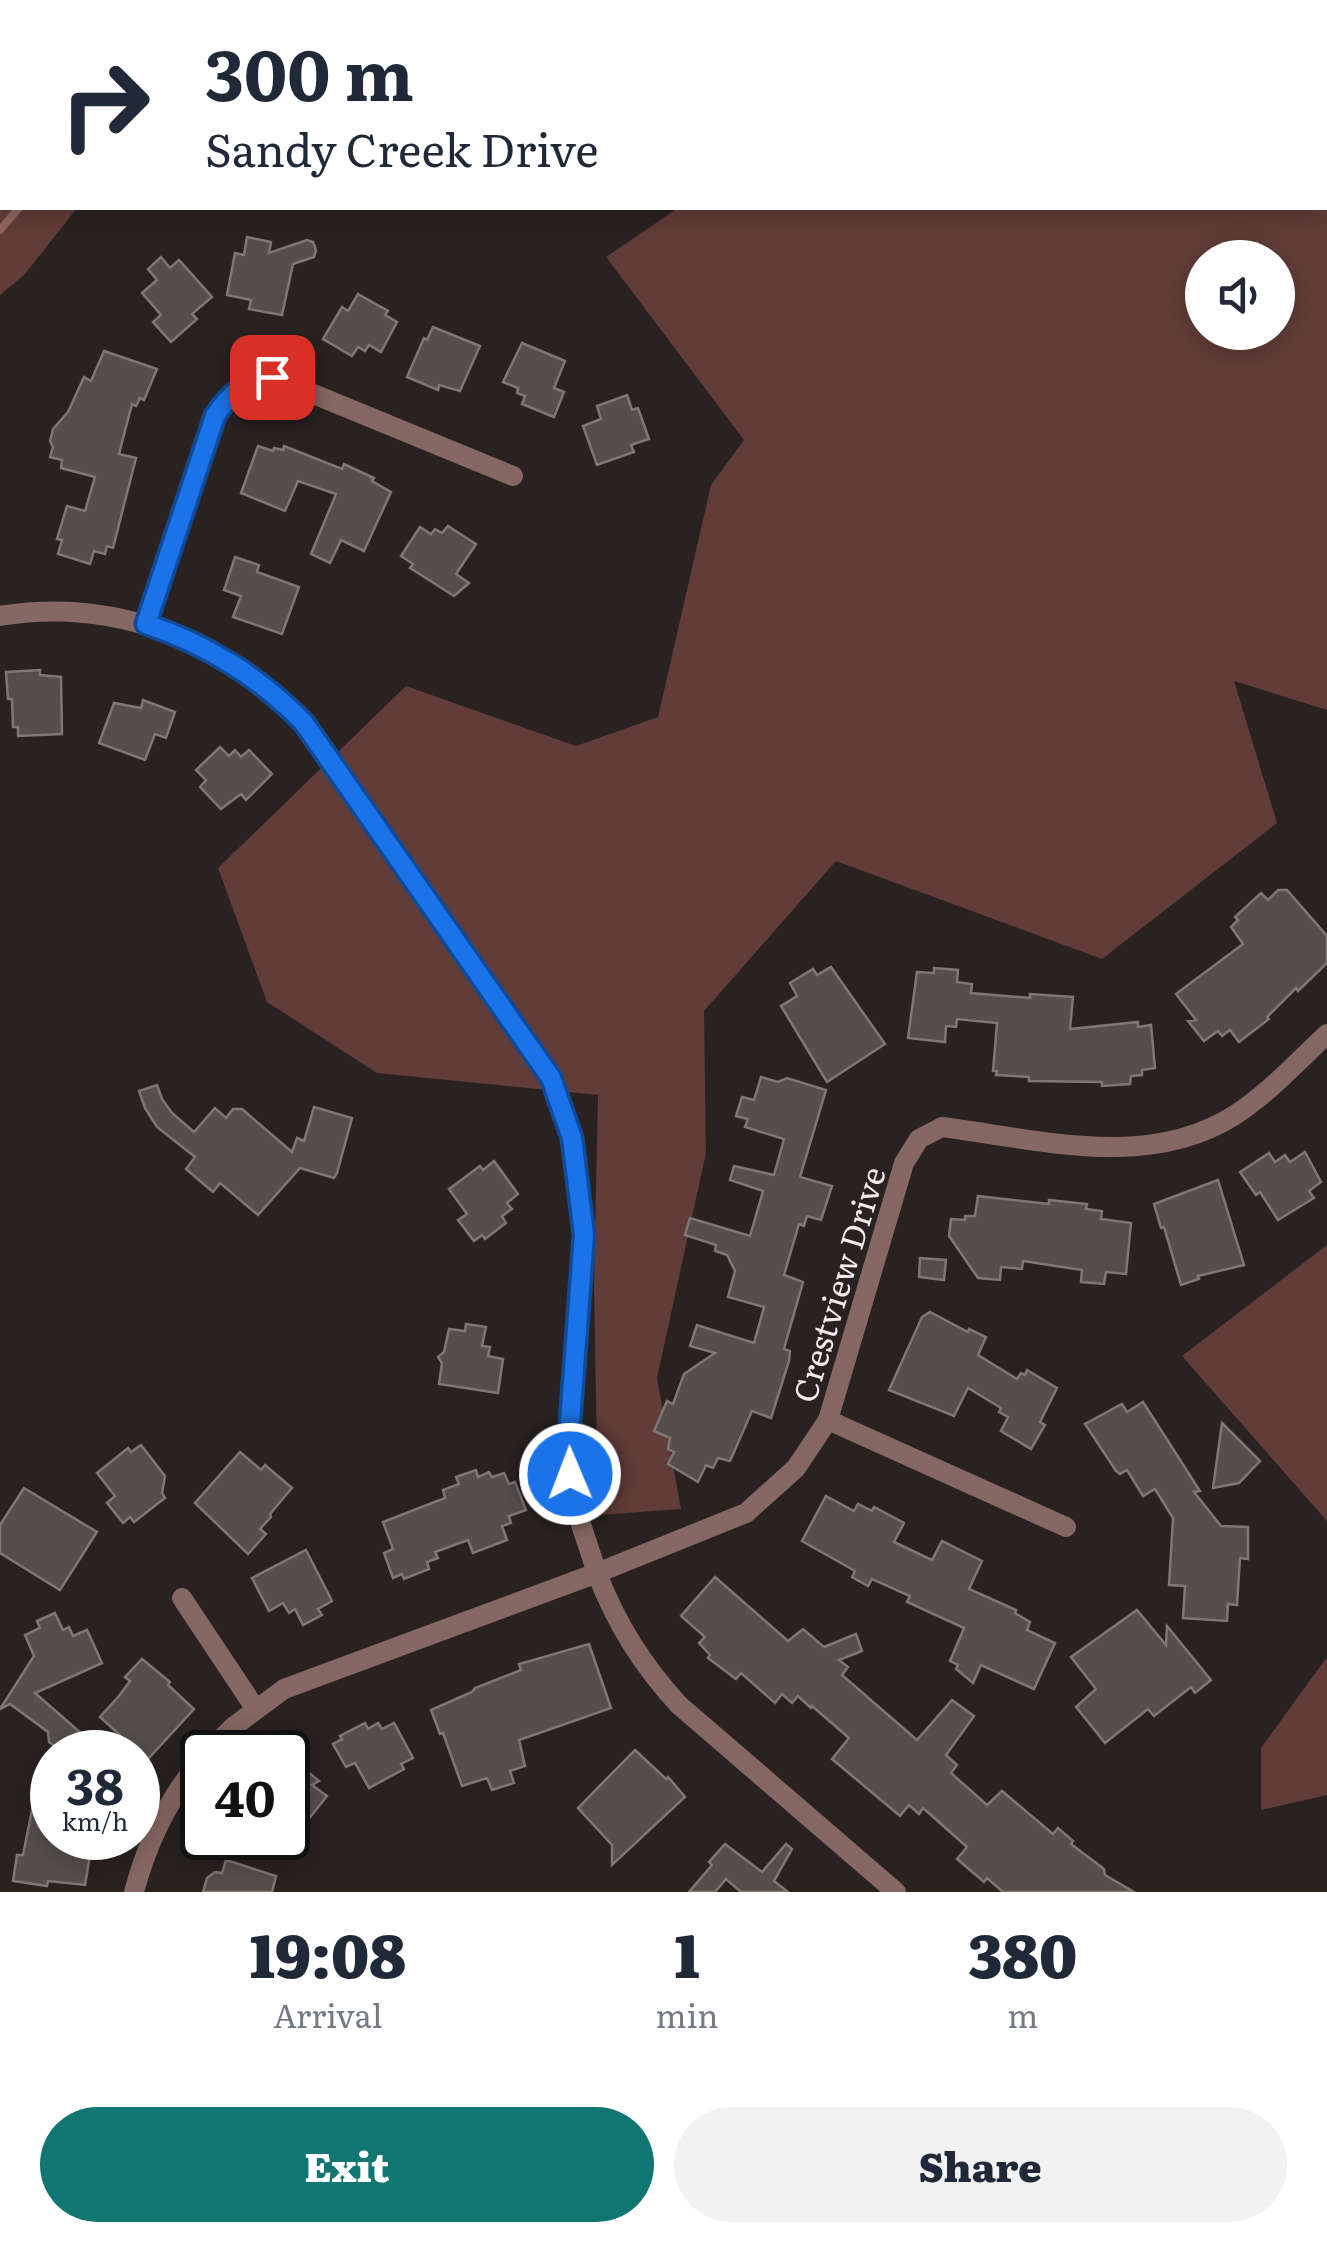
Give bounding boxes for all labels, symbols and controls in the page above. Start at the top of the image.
text: 300 m [205,19,414,123]
icon: right [40,40,170,170]
text: Sandy Creek Drive [205,114,599,181]
map controls [1185,240,1295,350]
button: sound [1185,240,1295,350]
pin [230,335,315,420]
icon: arrive [245,350,300,405]
street label: Crestview Drive [778,1160,896,1408]
position arrow [518,1422,622,1526]
speed limit sign: 40 [180,1730,310,1860]
text: 38 [66,1746,124,1820]
text: km/h [62,1802,128,1839]
text: 19:08 [250,1907,406,1996]
text: 1 [674,1907,700,1996]
text: 380 [968,1907,1077,1996]
text: Arrival [273,1990,382,2038]
text: min [656,1990,718,2038]
text: m [1007,1990,1038,2038]
button: Exit [40,2107,654,2222]
button: Share [674,2107,1287,2222]

